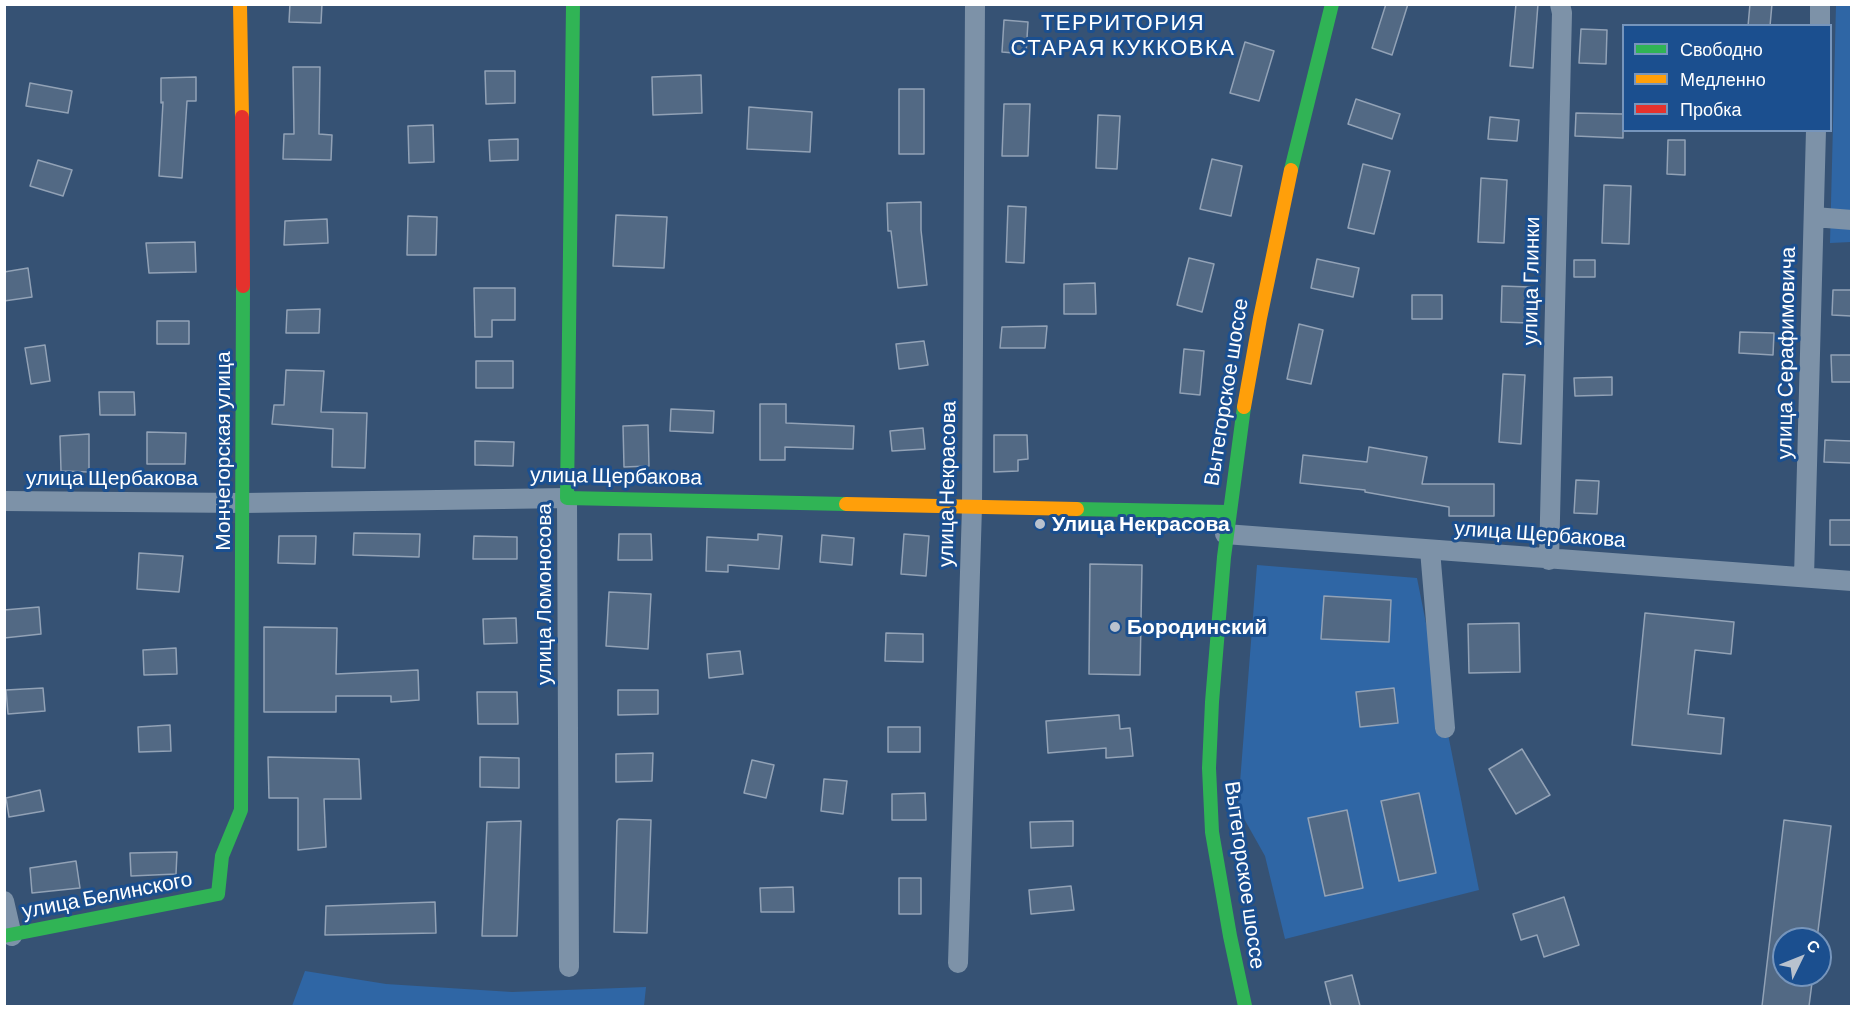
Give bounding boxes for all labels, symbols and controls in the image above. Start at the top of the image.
district label: ТЕРРИТОРИЯ СТАРАЯ КУККОВКА [1011,10,1235,62]
legend [1622,24,1832,132]
text: Свободно [1680,38,1763,60]
text: Медленно [1680,68,1766,90]
text: Пробка [1680,98,1742,120]
street label: улица Глинки [1517,216,1545,346]
street label: улица Серафимовича [1772,246,1800,460]
street label: Вытегорское шоссе [1199,296,1253,488]
street label: Мончегорская улица [210,351,236,551]
street label: улица Некрасова [933,401,961,567]
street label: улица Щербакова [530,462,702,490]
street label: улица Щербакова [26,465,198,491]
street label: улица Ломоносова [531,503,557,685]
place label: Улица Некрасова [1052,511,1230,537]
street label: улица Щербакова [1453,515,1627,553]
marker: Улица Некрасова [1033,517,1047,531]
place label: Бородинский [1127,614,1267,640]
marker: Бородинский [1108,620,1122,634]
street label: Вытегорское шоссе [1219,779,1271,971]
street label: улица Белинского [20,866,194,924]
north arrow [1772,927,1832,987]
text: С [1803,935,1825,956]

